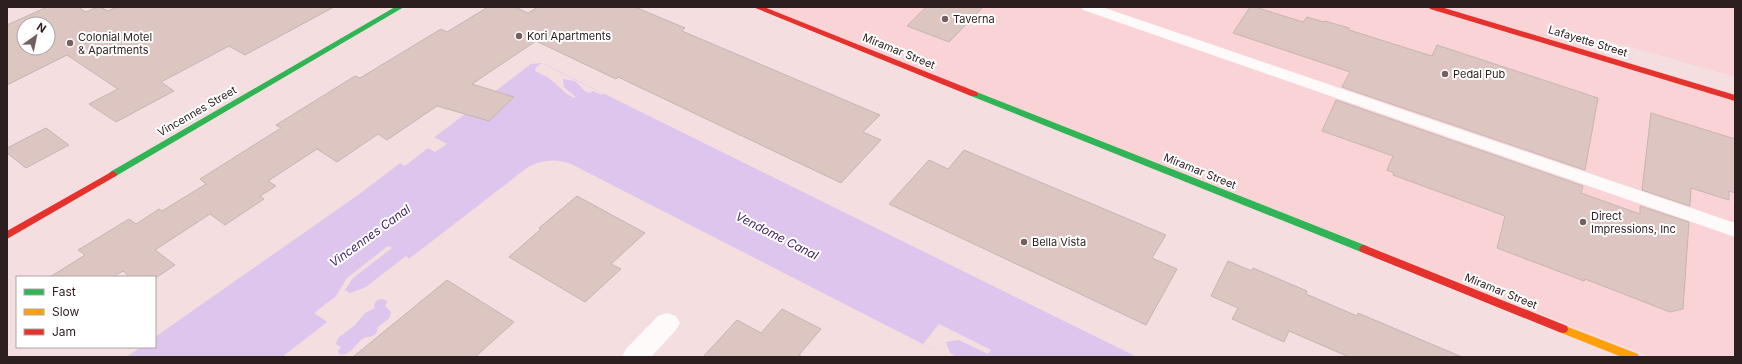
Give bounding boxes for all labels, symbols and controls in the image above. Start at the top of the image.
place label: Taverna [953,12,995,26]
marker: Taverna [940,14,950,24]
north arrow [16,16,56,56]
text: N [34,19,49,36]
street label: Lafayette Street [1547,22,1630,60]
place label: Kori Apartments [527,29,611,43]
place label: Colonial Motel & Apartments [78,30,152,57]
street label: Miramar Street [861,30,938,72]
marker: Kori Apartments [514,31,524,41]
marker: Colonial Motel & Apartments [65,38,75,48]
place label: Pedal Pub [1453,67,1506,81]
marker: Pedal Pub [1440,69,1450,79]
street label: Vincennes Street [155,83,239,139]
street label: Miramar Street [1162,150,1239,192]
water label: Vincennes Canal [326,201,413,270]
water label: Vendome Canal [733,208,821,263]
place label: Direct Impressions, Inc [1591,209,1676,236]
marker: Direct Impressions, Inc [1578,217,1588,227]
place label: Bella Vista [1032,235,1086,249]
marker: Bella Vista [1019,237,1029,247]
street label: Miramar Street [1463,270,1540,312]
legend [16,276,156,348]
text: Fast [52,284,76,299]
text: Slow [52,304,80,319]
text: Jam [52,324,76,339]

